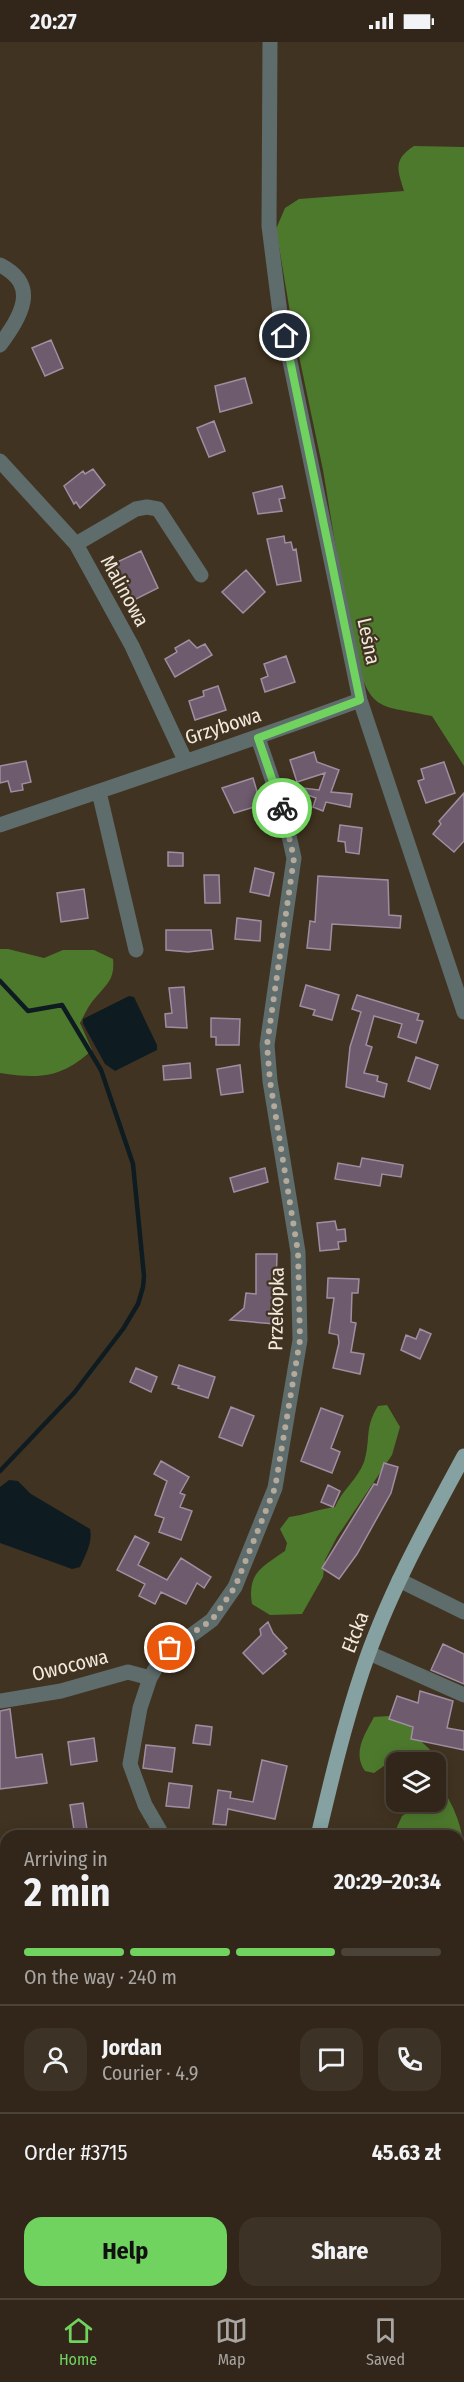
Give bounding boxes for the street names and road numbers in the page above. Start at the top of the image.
street label: Malinowa [96,551,154,631]
street label: Leśna [352,615,386,667]
street label: Grzybowa [182,702,264,750]
street label: Przekopka [263,1267,289,1351]
street label: Ełcka [336,1608,374,1656]
street label: Owocowa [29,1644,111,1686]

